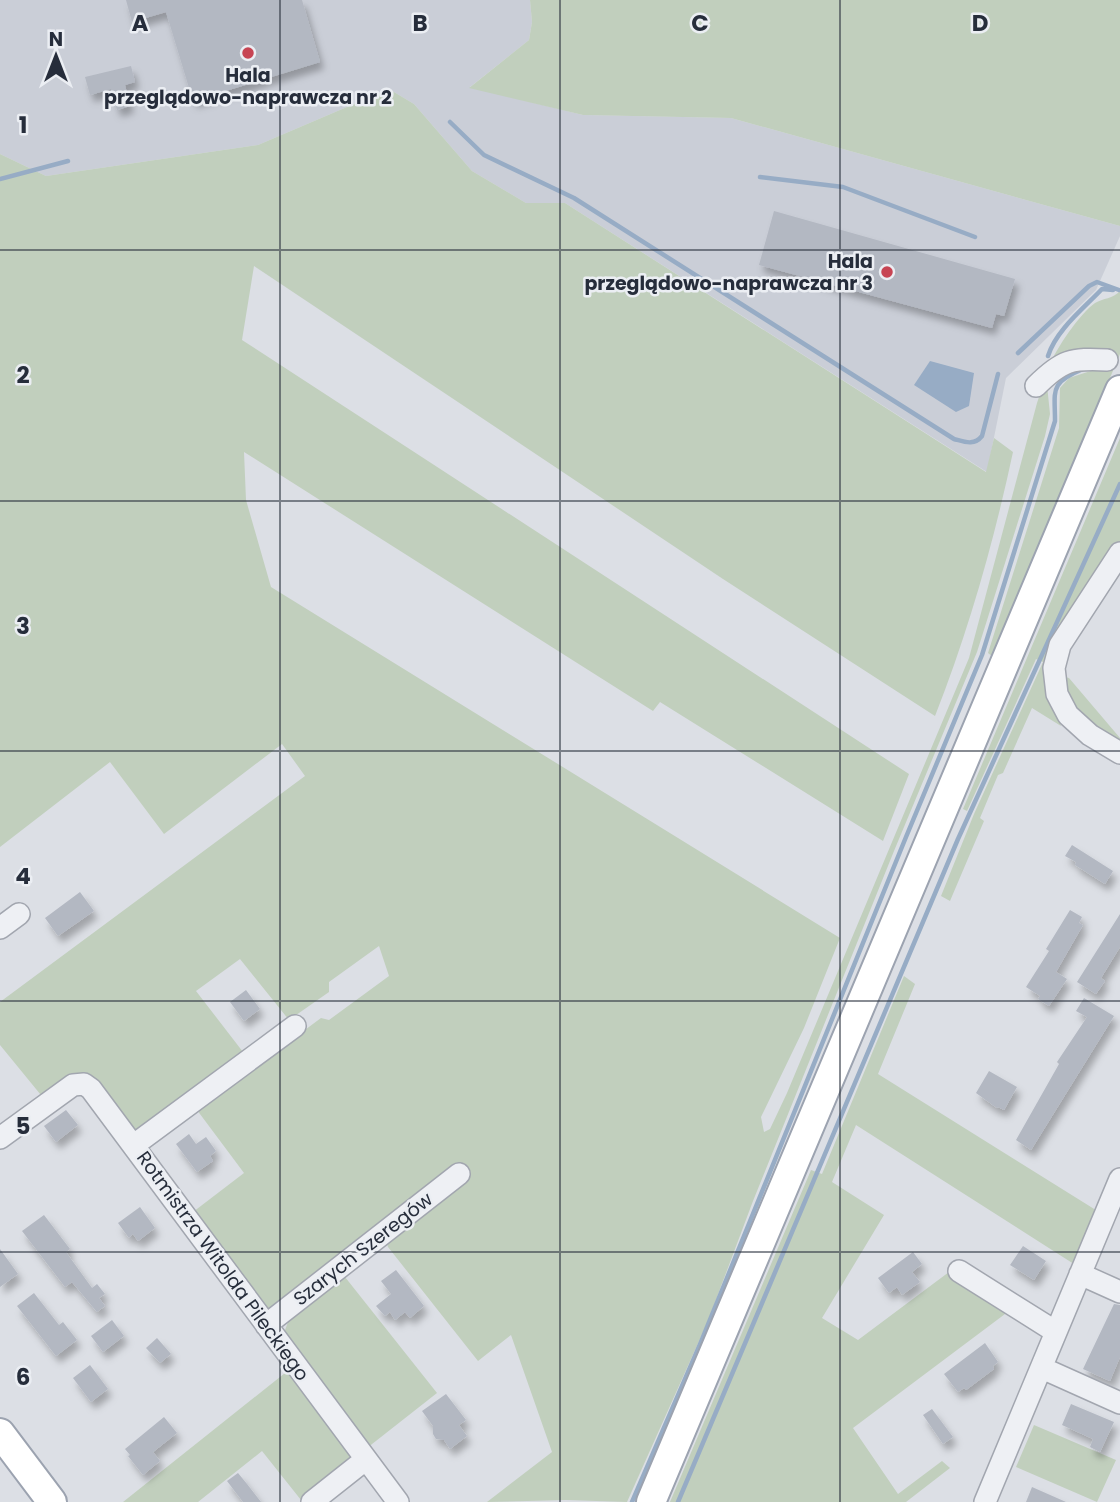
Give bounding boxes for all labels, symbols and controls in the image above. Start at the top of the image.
text: A [132,7,149,39]
text: B [412,7,428,39]
text: C [691,7,709,39]
text: D [972,7,988,39]
north arrow [21,21,91,91]
text: N [49,26,63,53]
marker: Hala przeglądowo-naprawcza nr 2 [240,45,256,61]
place label: Hala przeglądowo-naprawcza nr 2 [104,62,392,111]
text: 1 [19,109,27,141]
place label: Hala przeglądowo-naprawcza nr 3 [584,248,873,297]
marker: Hala przeglądowo-naprawcza nr 3 [879,264,895,280]
text: 2 [16,359,30,391]
text: 3 [16,610,30,642]
text: 4 [15,860,31,892]
text: 5 [16,1110,30,1142]
street label: Rotmistrza Witolda Pileckiego [130,1146,316,1386]
street label: Szarych Szeregów [288,1186,439,1312]
text: 6 [16,1361,30,1393]

